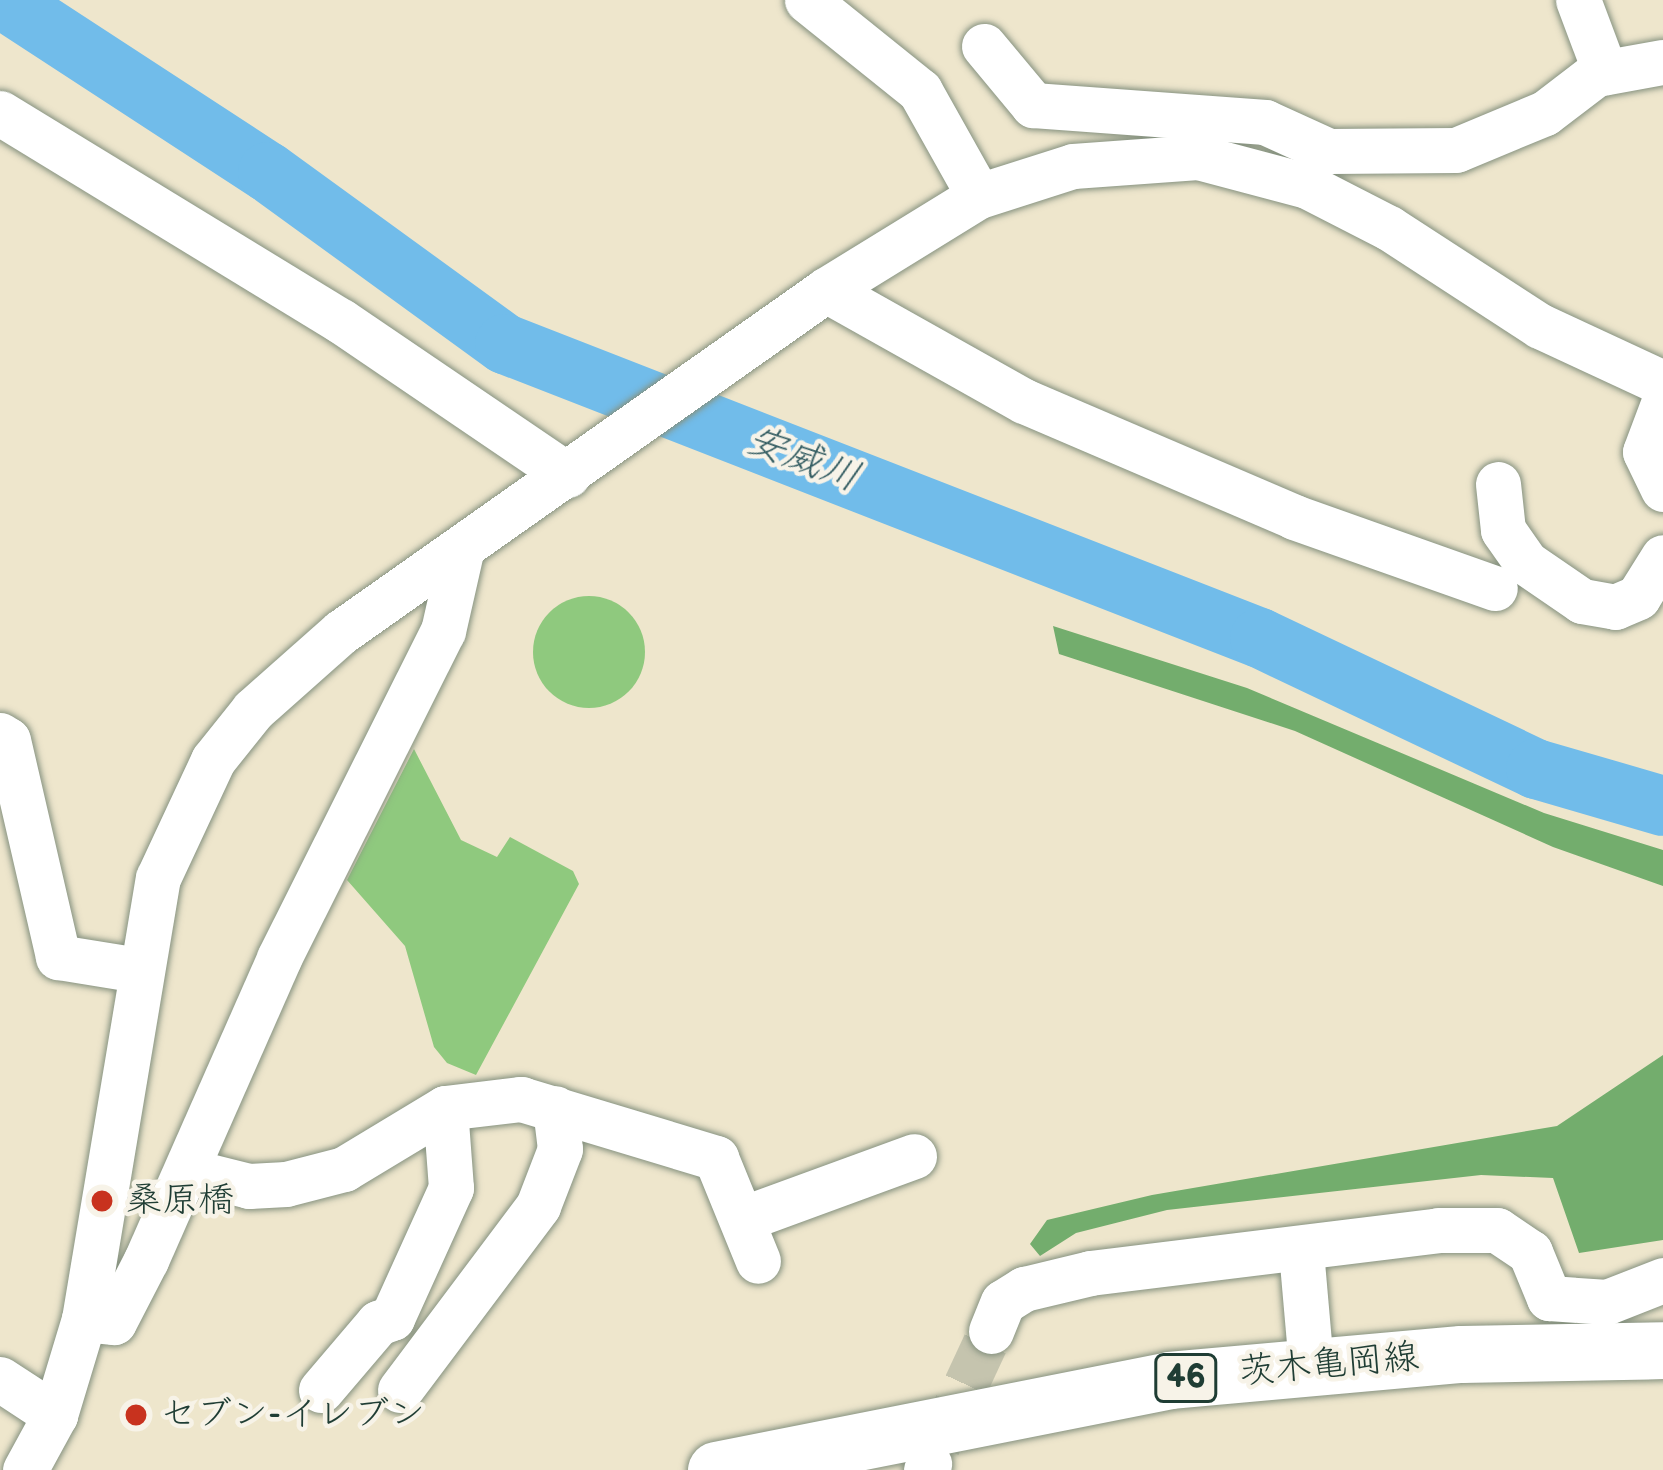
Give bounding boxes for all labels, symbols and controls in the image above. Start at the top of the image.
water label: 安威川 [740,417,866,503]
place label: 桑原橋 [126,1179,234,1223]
marker: 桑原橋 [89,1188,115,1214]
street label: 茨木亀岡線 [1237,1336,1421,1394]
road number: 46 [1153,1351,1219,1405]
place label: セブン-イレブン [160,1393,425,1437]
marker: セブン-イレブン [123,1402,149,1428]

